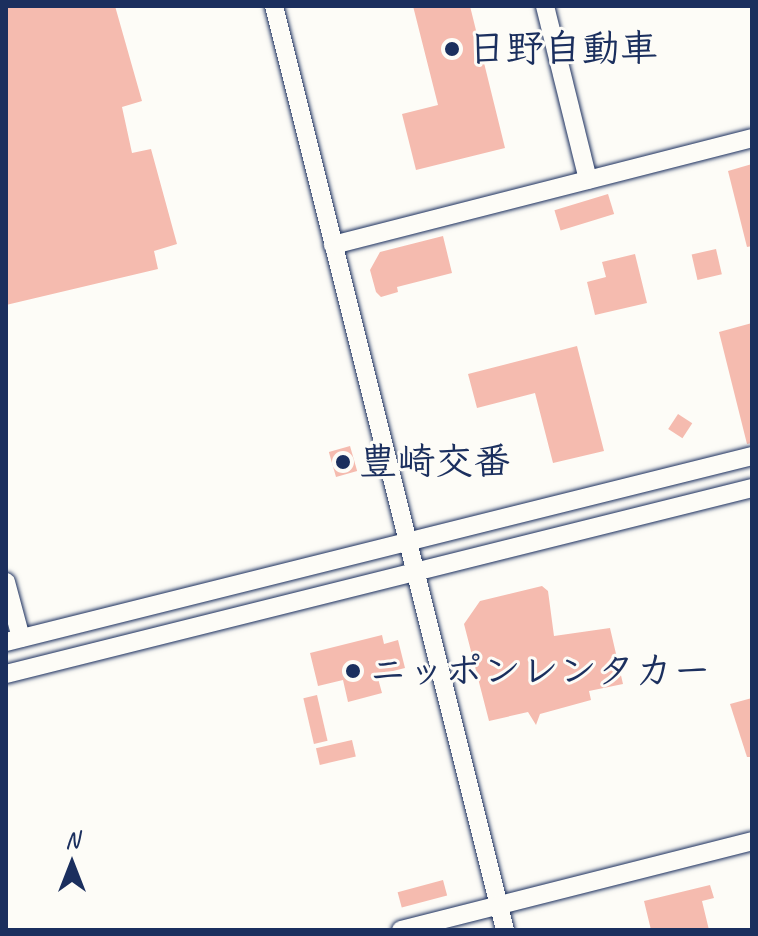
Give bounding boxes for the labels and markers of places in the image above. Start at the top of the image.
place label: 日野自動車 [468,26,658,72]
marker: 日野自動車 [443,40,461,58]
place label: 豊崎交番 [359,439,511,485]
marker: 豊崎交番 [334,453,352,471]
place label: ニッポンレンタカー [369,648,711,694]
marker: ニッポンレンタカー [344,662,362,680]

